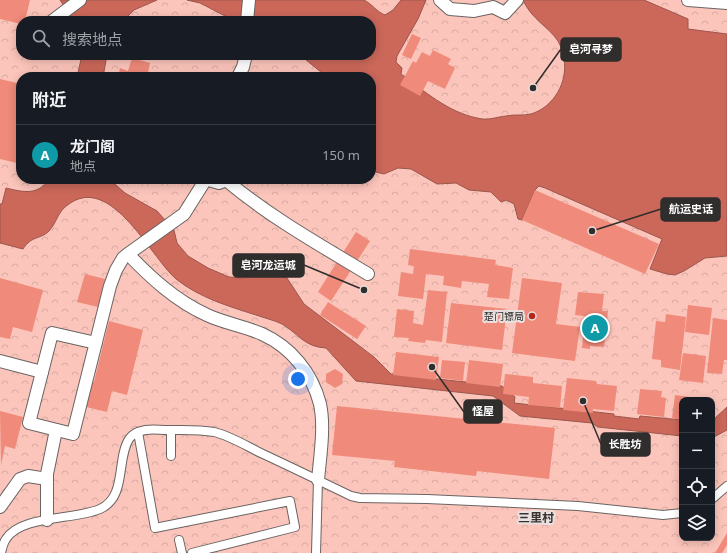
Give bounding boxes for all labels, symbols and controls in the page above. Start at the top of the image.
search box [16,16,376,60]
icon: search [30,27,52,49]
text: 搜索地点 [62,29,122,49]
callout: 皂河寻梦 [561,38,621,61]
text: 皂河寻梦 [569,41,613,56]
text: 附近 [32,88,66,111]
text: 龙门阁 [70,136,115,156]
text: A [41,146,50,164]
text: 150 m [322,146,360,164]
text: 地点 [70,157,96,175]
callout: 航运史话 [661,198,720,221]
text: 航运史话 [669,201,713,216]
callout: 皂河龙运城 [233,254,304,277]
text: 皂河龙运城 [241,257,296,272]
place label: 楚门镖局 [484,309,524,323]
marker: 楚门镖局 [527,311,537,321]
pin: A [582,313,608,343]
your location [288,369,308,389]
map controls [679,397,715,541]
button: + [679,397,715,433]
callout: 怪屋 [464,400,502,423]
text: 怪屋 [472,403,494,418]
callout: 长胜坊 [601,433,650,456]
button: − [679,433,715,469]
text: 长胜坊 [609,436,642,451]
button: locate [679,469,715,505]
button: layers [679,505,715,541]
district label: 三里村 [518,509,554,526]

